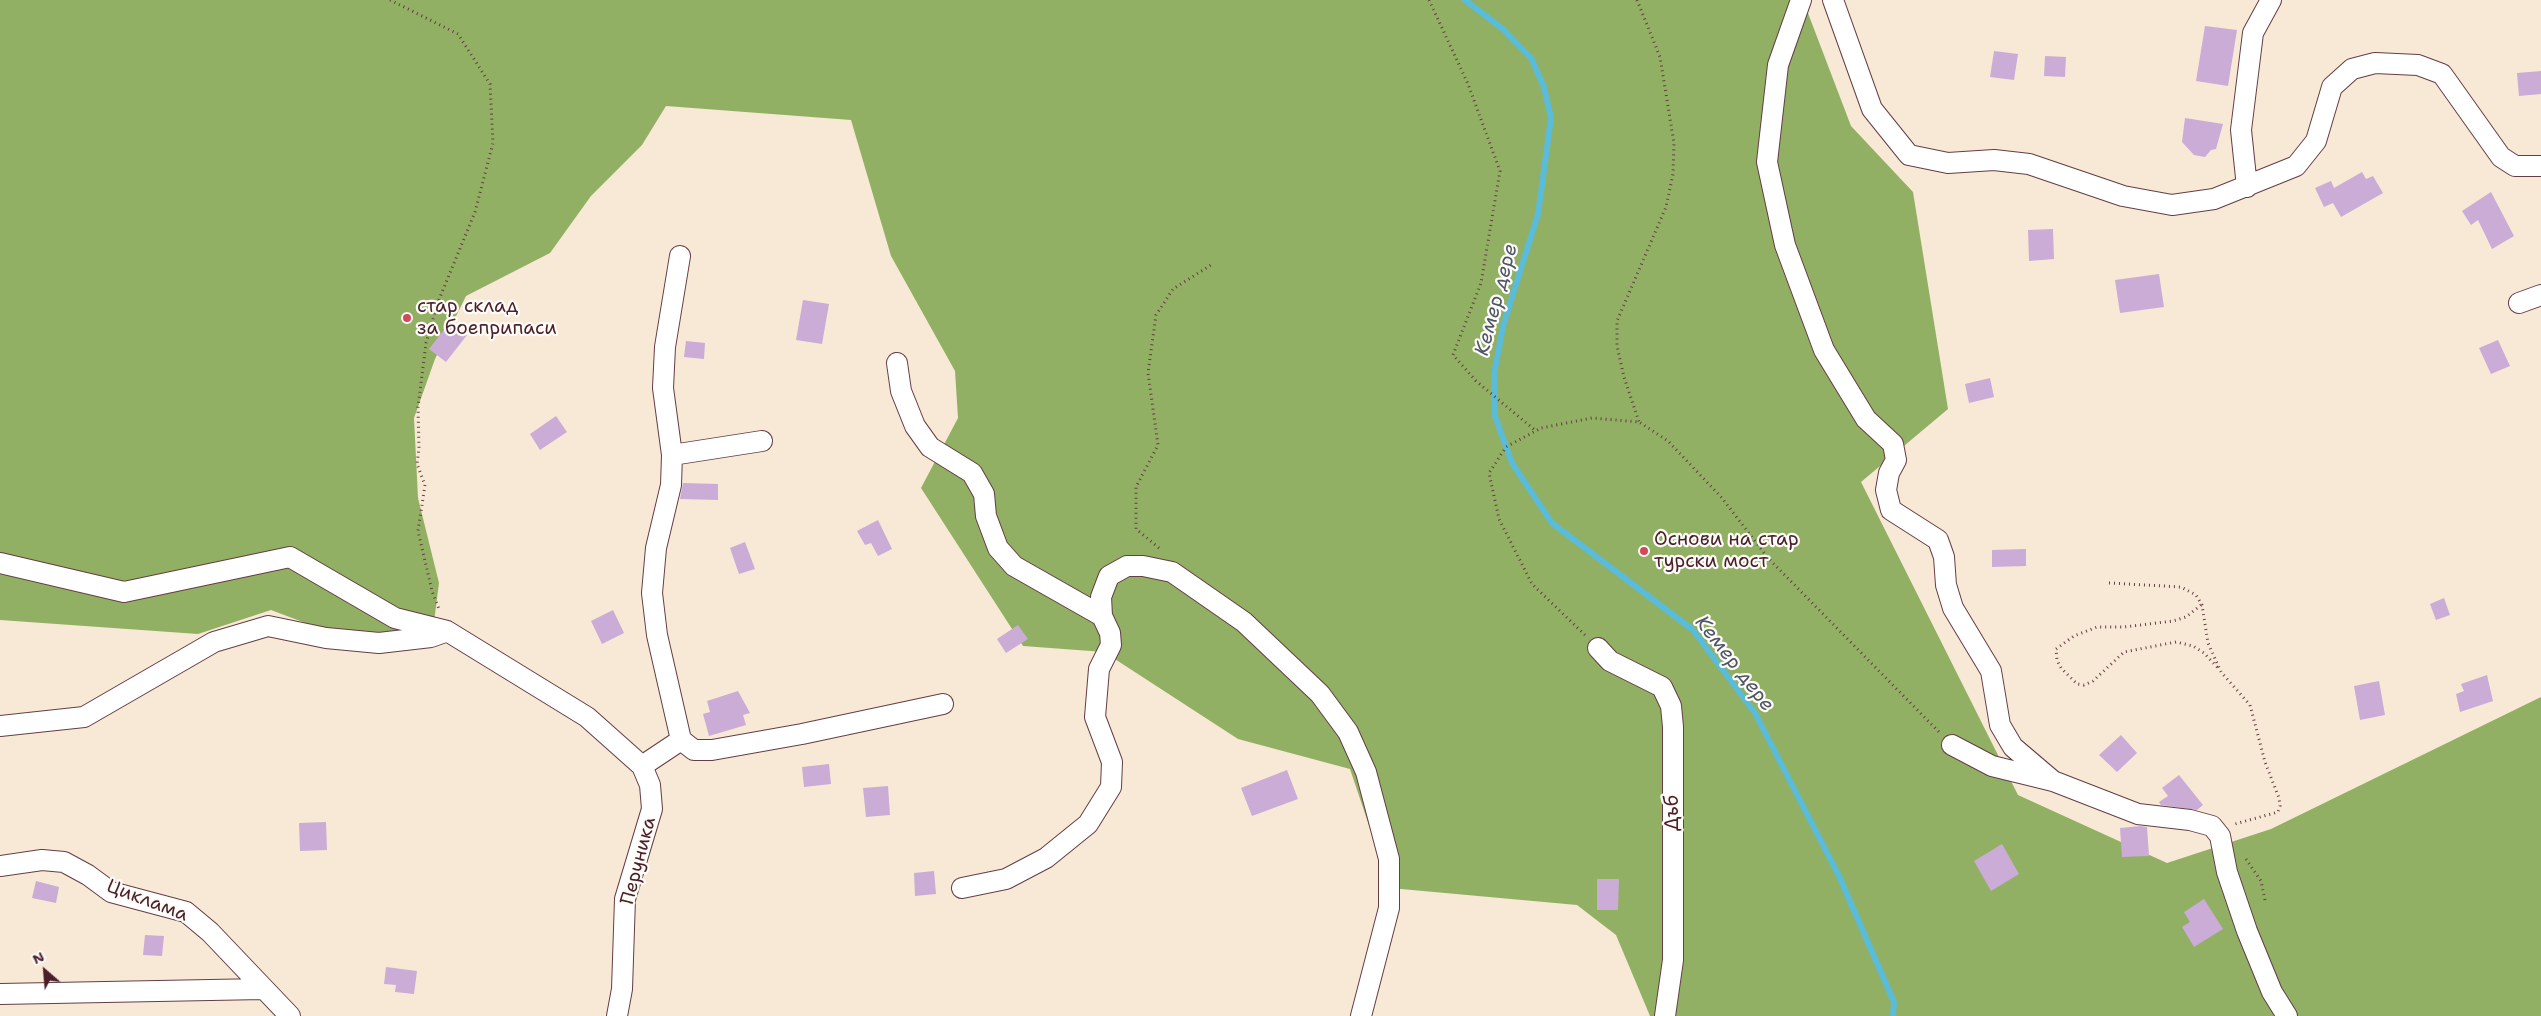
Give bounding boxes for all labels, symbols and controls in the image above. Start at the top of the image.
water label: Кемер дере [1471,241,1523,359]
place label: стар склад за боеприпаси [417,296,557,340]
marker: стар склад за боеприпаси [401,312,413,324]
place label: Основи на стар турски мост [1654,529,1799,573]
marker: Основи на стар турски мост [1638,545,1650,557]
water label: Кемер дере [1689,611,1779,717]
street label: Дъб [1662,795,1684,831]
street label: Перуника [616,815,662,907]
street label: Циклама [103,875,191,927]
north arrow [20,946,70,996]
text: N [29,947,47,968]

